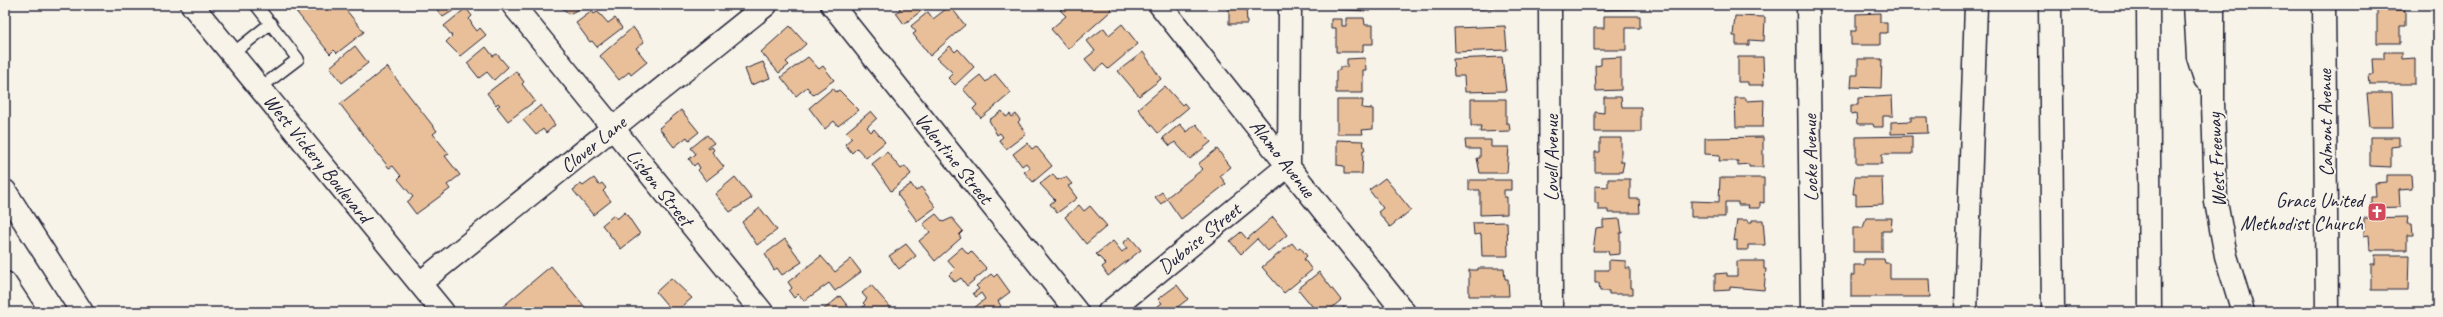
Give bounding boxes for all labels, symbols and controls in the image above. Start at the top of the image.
street label: Calmont Avenue [2312,68,2339,177]
street label: West Vickery Boulevard [258,89,379,230]
street label: Valentine Street [909,108,1000,211]
street label: Clover Lane [555,109,632,178]
street label: West Freeway [2201,111,2231,208]
street label: Lovell Avenue [1539,113,1564,201]
street label: Locke Avenue [1797,113,1824,202]
street label: Alamo Avenue [1244,114,1322,203]
street label: Lisbon Street [621,144,701,234]
place label: Grace United Methodist Church [2240,188,2366,236]
street label: Duboise Street [1153,196,1248,279]
church icon: Grace United Methodist Church [2366,201,2388,223]

